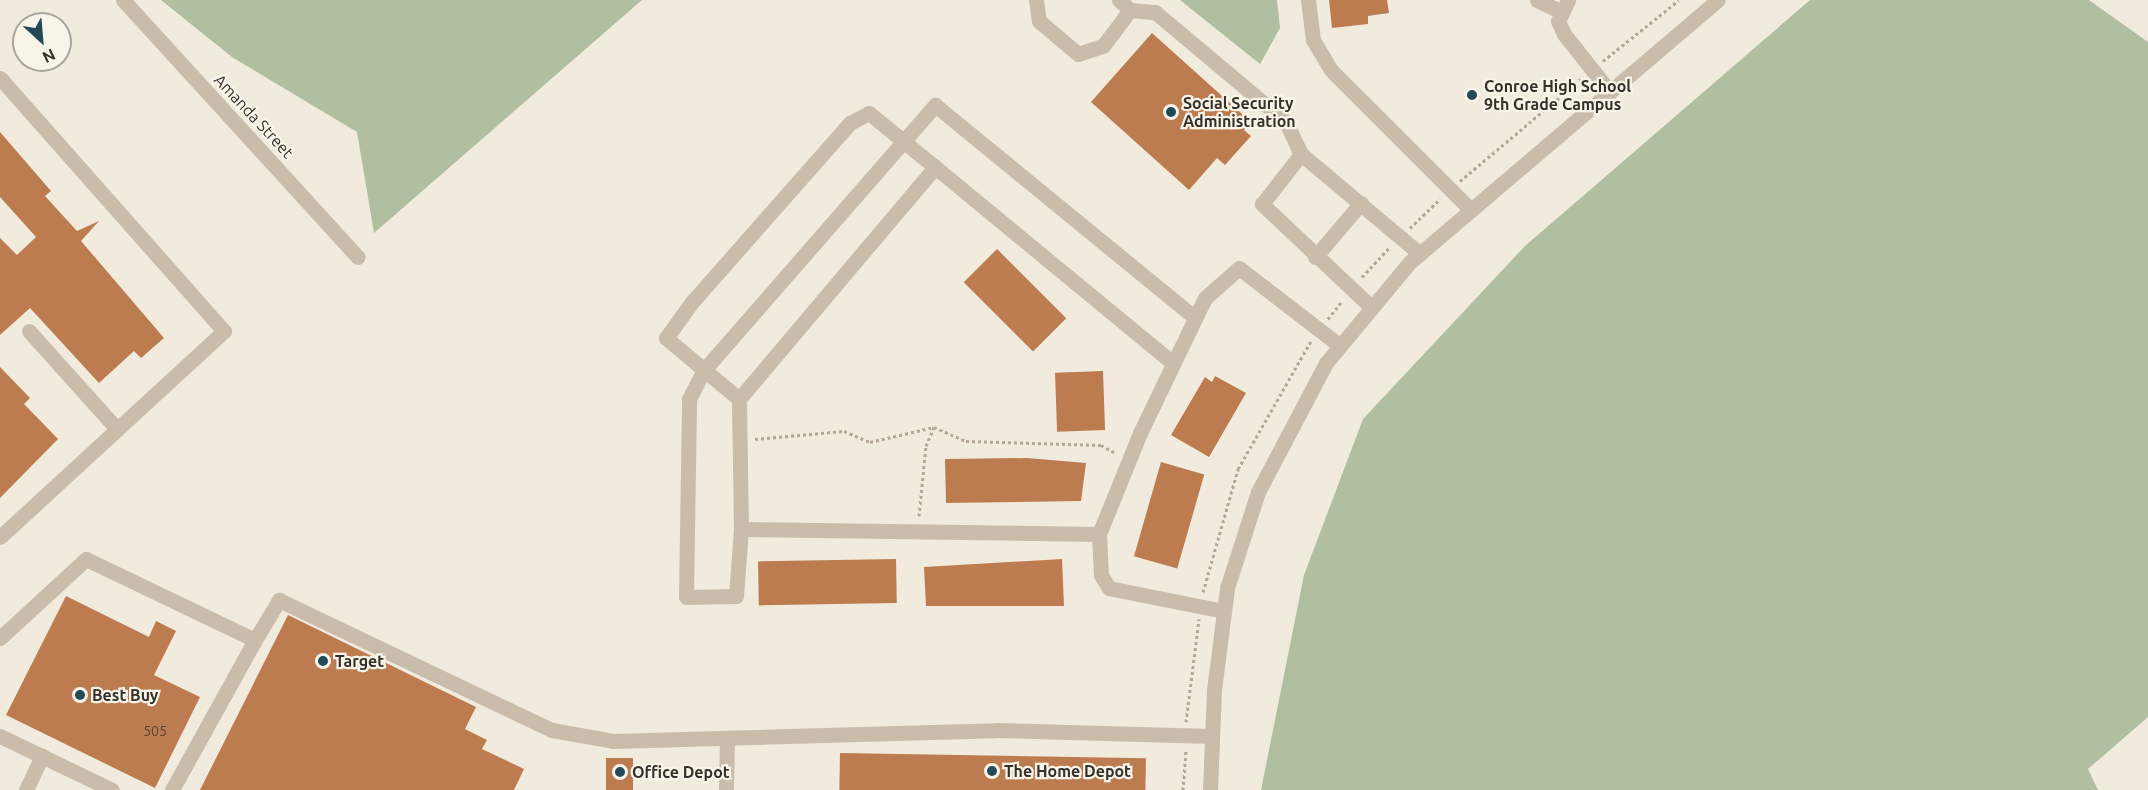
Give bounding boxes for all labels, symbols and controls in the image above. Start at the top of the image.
north arrow [12,12,72,72]
text: N [40,46,58,67]
street label: Amanda Street [210,70,298,162]
place label: Conroe High School 9th Grade Campus [1484,76,1631,114]
marker: Conroe High School 9th Grade Campus [1465,88,1479,102]
place label: Social Security Administration [1183,93,1296,131]
marker: Social Security Administration [1164,105,1178,119]
place label: Target [335,651,384,671]
marker: Target [316,654,330,668]
place label: Best Buy [92,685,158,705]
marker: Best Buy [73,688,87,702]
house number: 505 [143,723,167,739]
place label: The Home Depot [1004,761,1131,781]
place label: Office Depot [632,762,730,782]
marker: The Home Depot [985,764,999,778]
marker: Office Depot [613,765,627,779]

